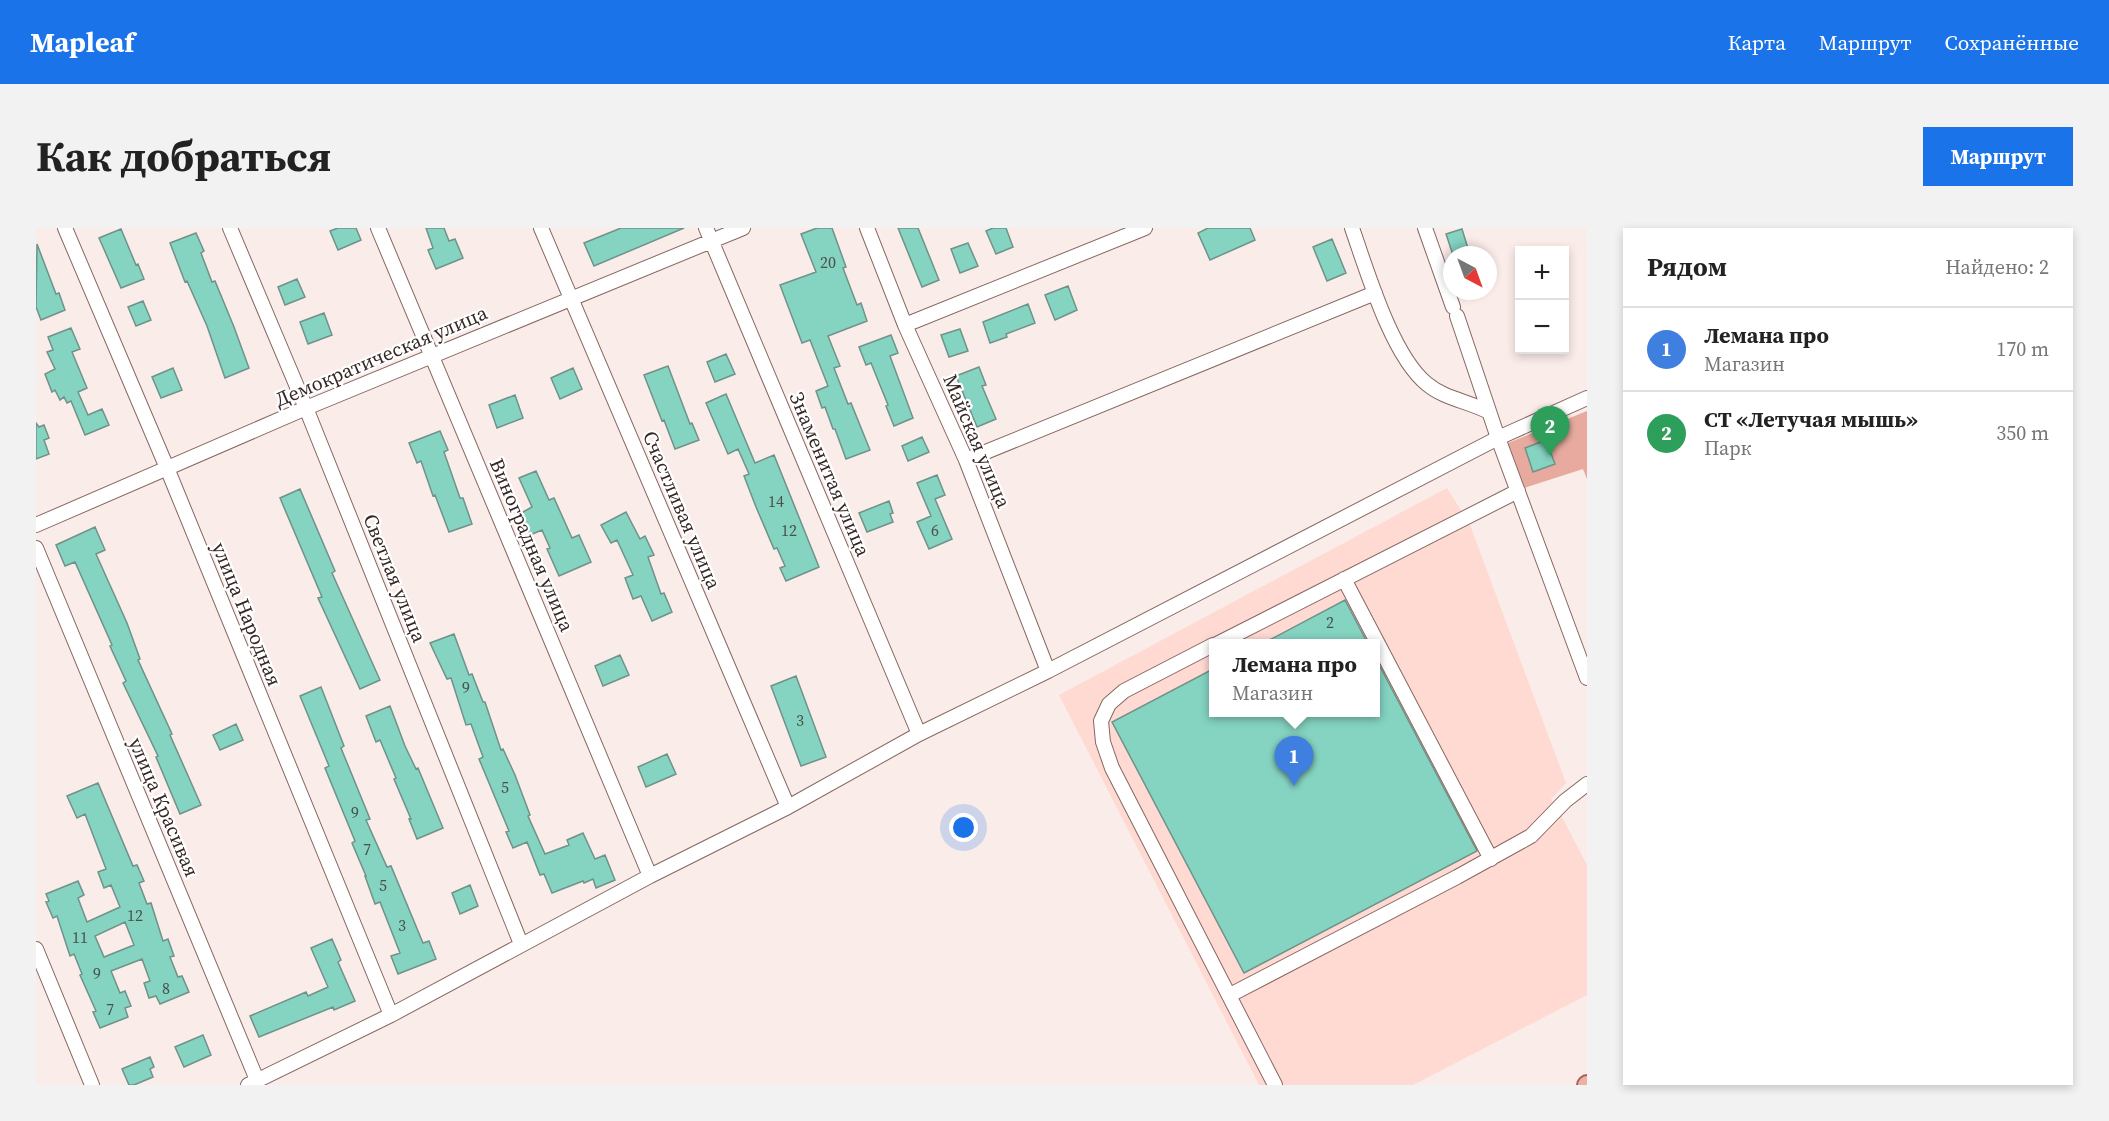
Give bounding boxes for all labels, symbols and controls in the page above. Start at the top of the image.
text: Mapleaf [30,23,134,61]
text: Карта [1728,28,1786,57]
text: Маршрут [1819,28,1912,57]
text: Сохранённые [1945,28,2079,57]
text: Как добраться [36,127,331,185]
button: Маршрут [1923,127,2073,186]
north arrow [1443,246,1497,300]
map controls [1515,246,1569,354]
button: + [1515,246,1569,300]
text: Рядом [1647,249,1727,285]
house number: 20 [820,251,836,273]
text: Найдено: 2 [1945,253,2049,281]
street label: Демократическая улица [270,298,492,414]
button: − [1515,300,1569,354]
text: Лемана про [1704,320,1829,350]
text: 1 [1661,335,1672,363]
text: 170 m [1996,335,2049,363]
text: Магазин [1704,350,1785,378]
street label: Майская улица [936,370,1018,513]
street label: Знаменитая улица [783,387,878,561]
text: СТ «Летучая мышь» [1704,404,1918,434]
pin: 2 [1530,406,1570,456]
text: 2 [1661,419,1672,447]
text: 350 m [1996,419,2049,447]
street label: Счастливая улица [636,427,728,594]
text: Парк [1704,434,1752,462]
street label: Виноградная улица [483,454,581,637]
house number: 14 [768,490,784,512]
street label: Светлая улица [356,510,434,647]
house number: 12 [781,519,797,541]
house number: 6 [931,519,939,541]
street label: улица Народная [205,538,289,690]
house number: 2 [1326,611,1334,633]
popup [1209,639,1380,717]
text: Лемана про [1232,649,1357,679]
house number: 9 [462,676,470,698]
text: Магазин [1232,679,1313,707]
house number: 3 [796,709,804,731]
street label: улица Красивая [122,733,206,881]
pin: 1 [1274,736,1314,786]
house number: 5 [501,776,509,798]
house number: 9 [351,801,359,823]
your location [949,813,978,842]
house number: 7 [363,838,371,860]
house number: 5 [379,874,387,896]
house number: 12 [127,904,143,926]
house number: 3 [398,914,406,936]
house number: 11 [72,926,88,948]
house number: 9 [93,962,101,984]
house number: 8 [162,977,170,999]
house number: 7 [106,998,114,1020]

